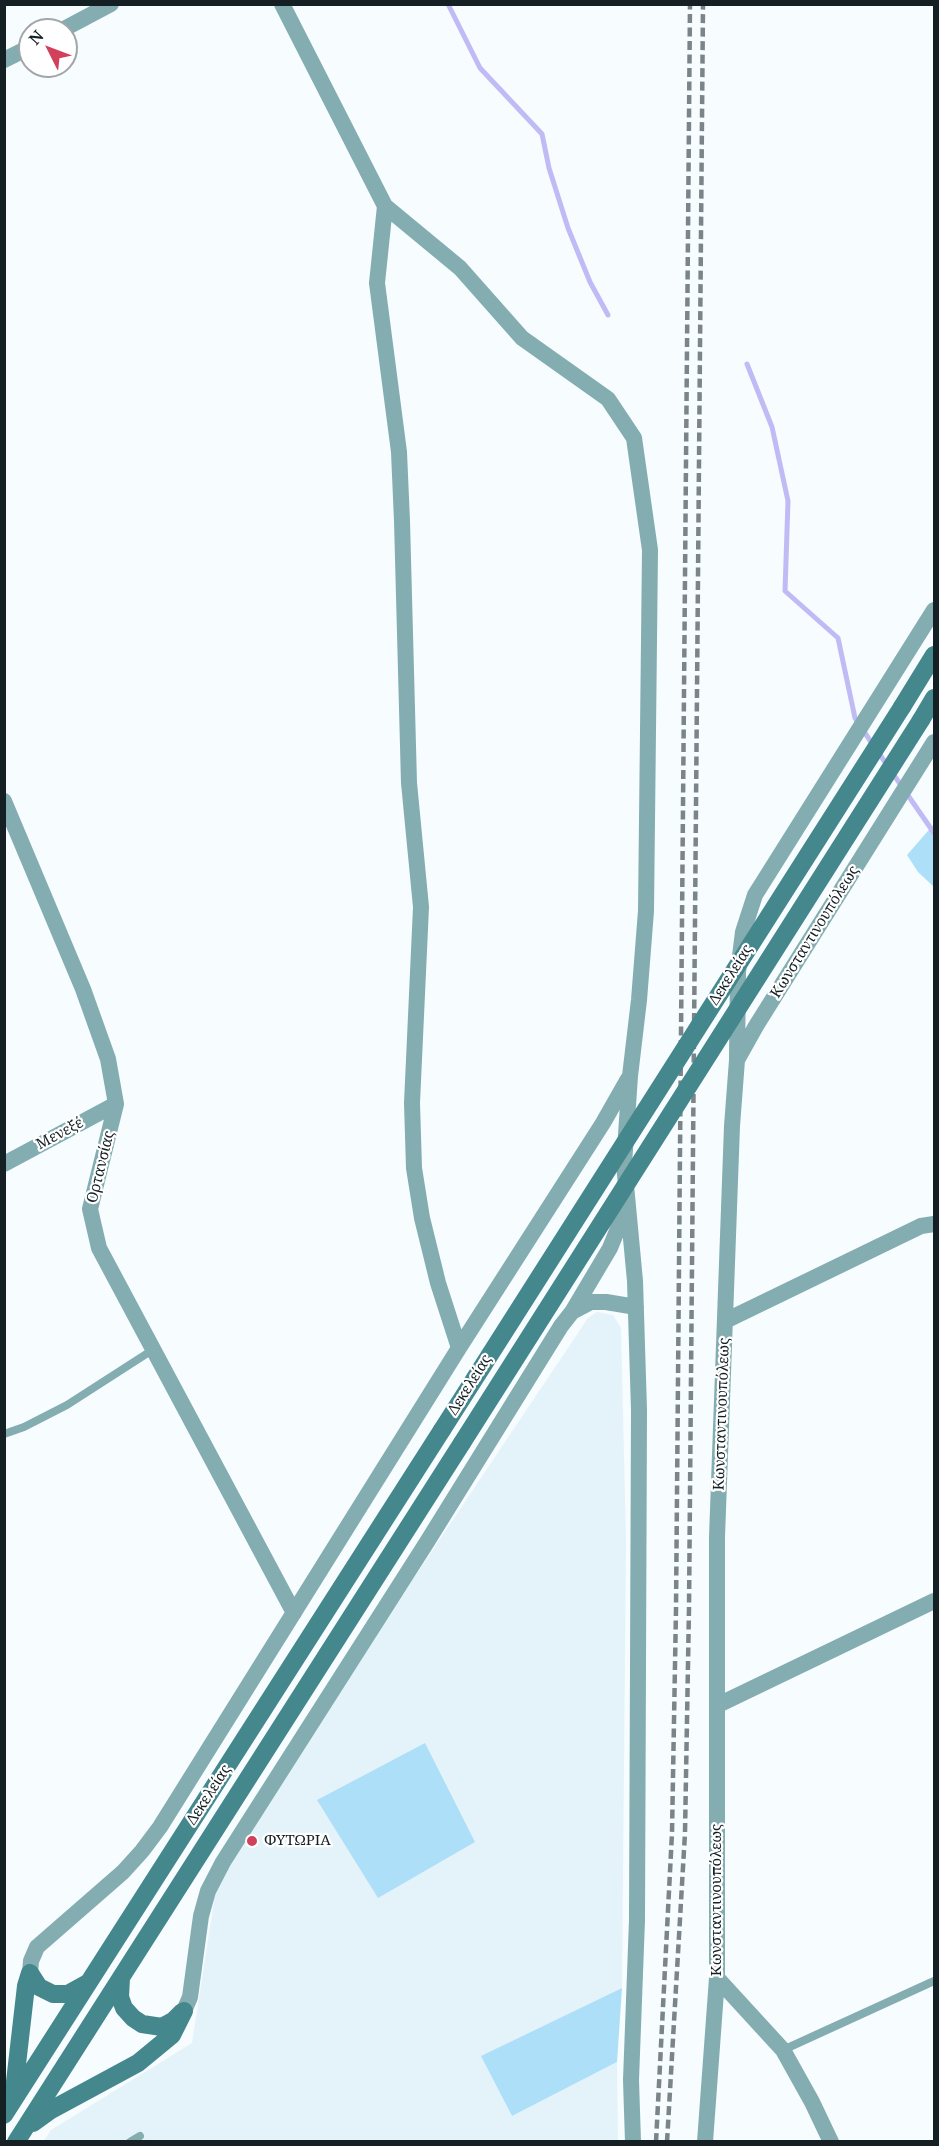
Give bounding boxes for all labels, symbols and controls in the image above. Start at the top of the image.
north arrow [18,18,78,78]
text: N [24,25,48,49]
street label: Κωνσταντινουπόλεως [767,863,863,1001]
street label: Δεκελείας [705,941,757,1009]
street label: Μενεξέ [33,1114,87,1154]
street label: Ορτανσίας [83,1129,119,1205]
street label: Κωνσταντινουπόλεως [710,1337,734,1491]
street label: Δεκελείας [444,1351,496,1419]
street label: Δεκελείας [183,1762,235,1828]
street label: Κωνσταντινουπόλεως [708,1824,726,1976]
place label: ΦΥΤΩΡΙΑ [264,1832,331,1850]
marker: ΦΥΤΩΡΙΑ [245,1834,259,1848]

